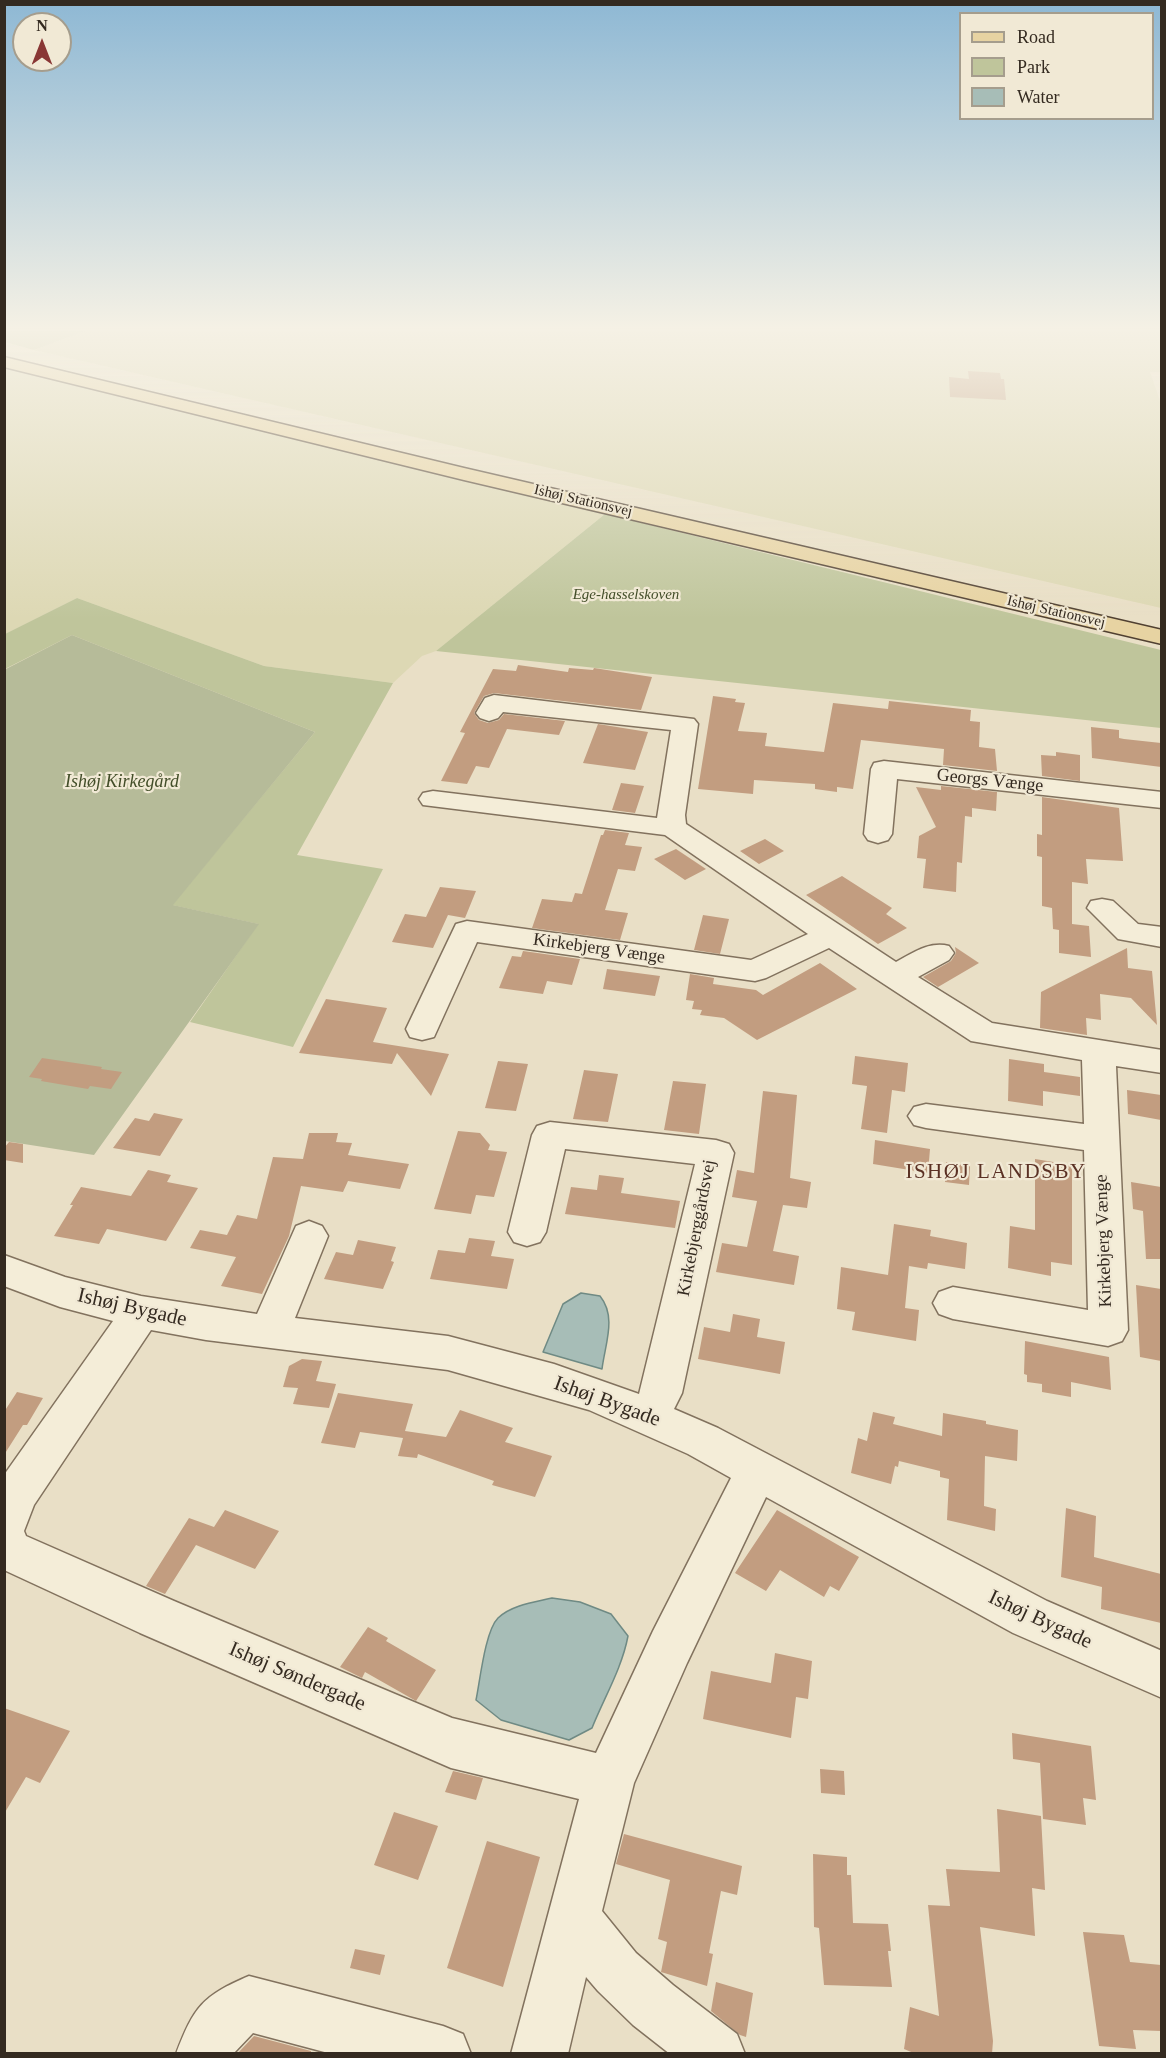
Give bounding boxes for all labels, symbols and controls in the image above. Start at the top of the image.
north arrow [12,12,72,72]
legend [959,12,1154,120]
text: N [36,17,48,34]
text: Road [1017,27,1055,47]
text: Park [1017,57,1050,77]
text: Water [1017,87,1060,107]
street label: Ishøj Stationsvej [532,481,634,521]
park label: Ege-hasselskoven [573,586,679,604]
street label: Ishøj Stationsvej [1005,592,1107,632]
street label: Georgs Vænge [936,765,1044,797]
park label: Ishøj Kirkegård [65,771,179,793]
street label: Kirkebjerg Vænge [532,929,666,969]
street label: Kirkebjerggårdsvej [673,1158,721,1298]
district label: ISHØJ LANDSBY [905,1159,1087,1185]
street label: Kirkebjerg Vænge [1091,1174,1117,1308]
street label: Ishøj Bygade [75,1283,189,1333]
street label: Ishøj Bygade [550,1371,664,1433]
street label: Ishøj Bygade [984,1585,1096,1655]
street label: Ishøj Søndergade [225,1637,369,1717]

